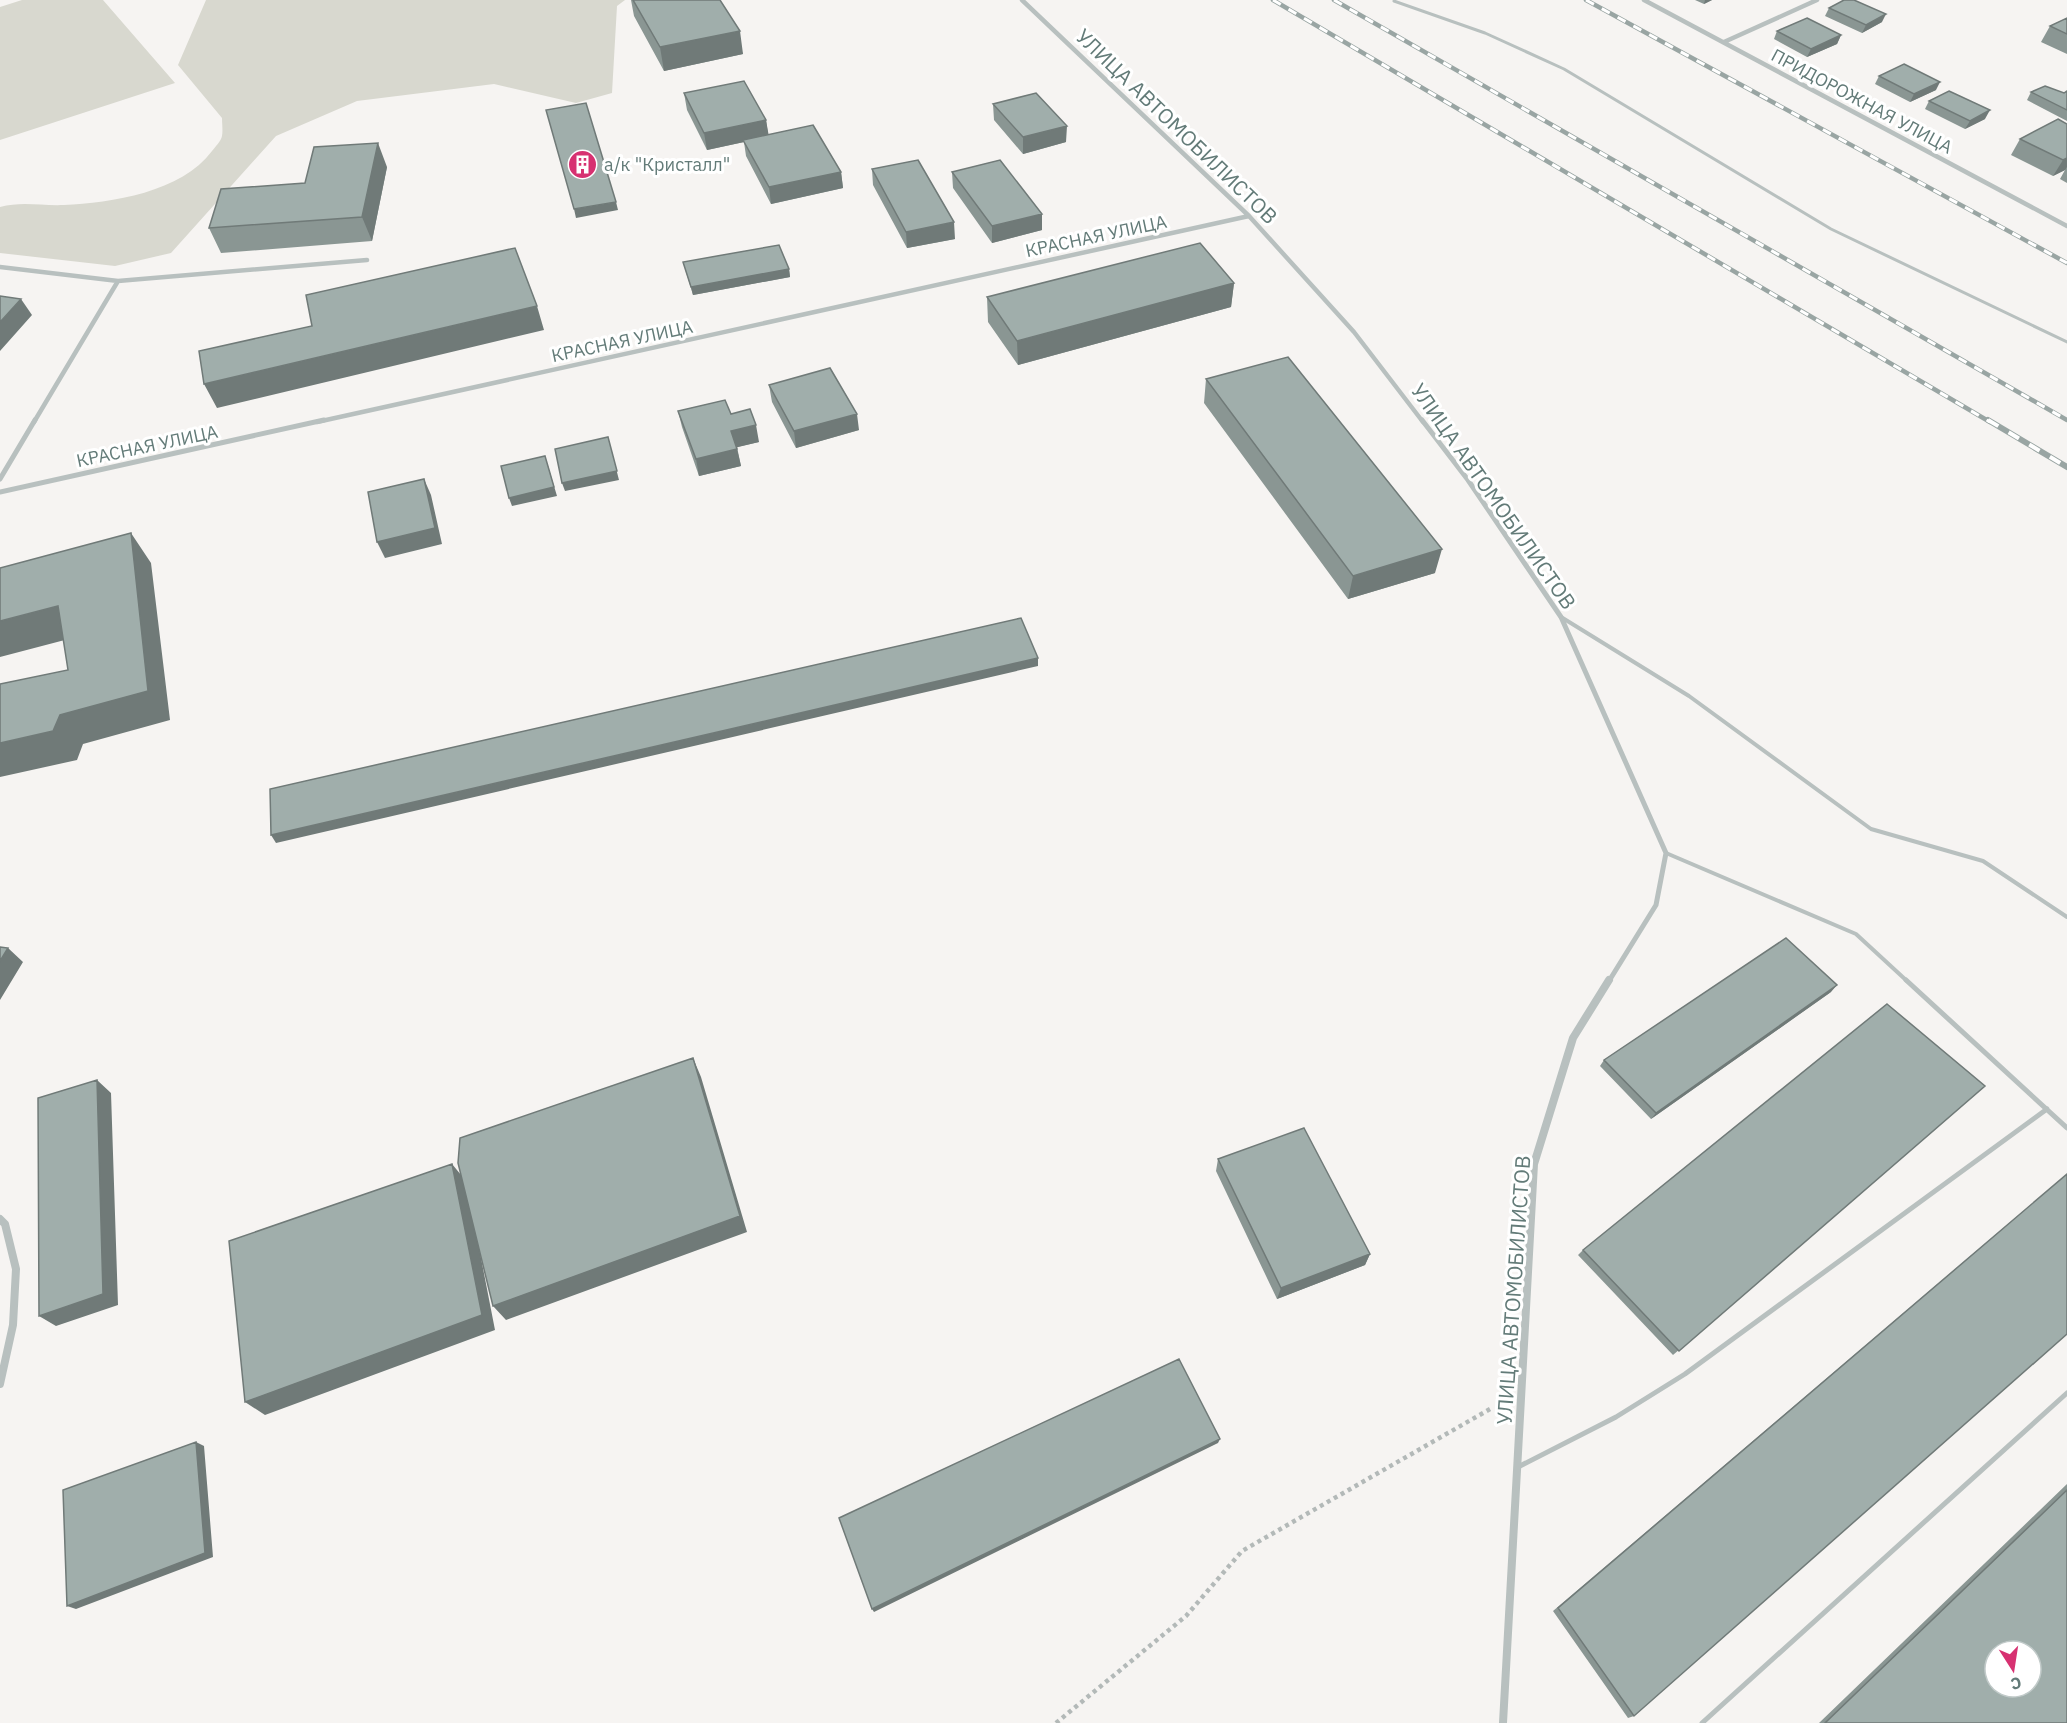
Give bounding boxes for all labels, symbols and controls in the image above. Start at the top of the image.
street label: УЛИЦА АВТОМОБИЛИСТОВ [1070,22,1284,230]
street label: ПРИДОРОЖНАЯ УЛИЦА [1767,43,1957,159]
building icon: а/к "Кристалл" [567,148,599,180]
place label: а/к "Кристалл" [604,153,730,176]
street label: КРАСНАЯ УЛИЦА [1023,210,1169,262]
street label: КРАСНАЯ УЛИЦА [549,315,695,367]
street label: УЛИЦА АВТОМОБИЛИСТОВ [1405,377,1583,615]
street label: КРАСНАЯ УЛИЦА [74,420,220,472]
street label: УЛИЦА АВТОМОБИЛИСТОВ [1490,1154,1536,1426]
north arrow [1983,1639,2043,1699]
text: С [2009,1673,2023,1695]

